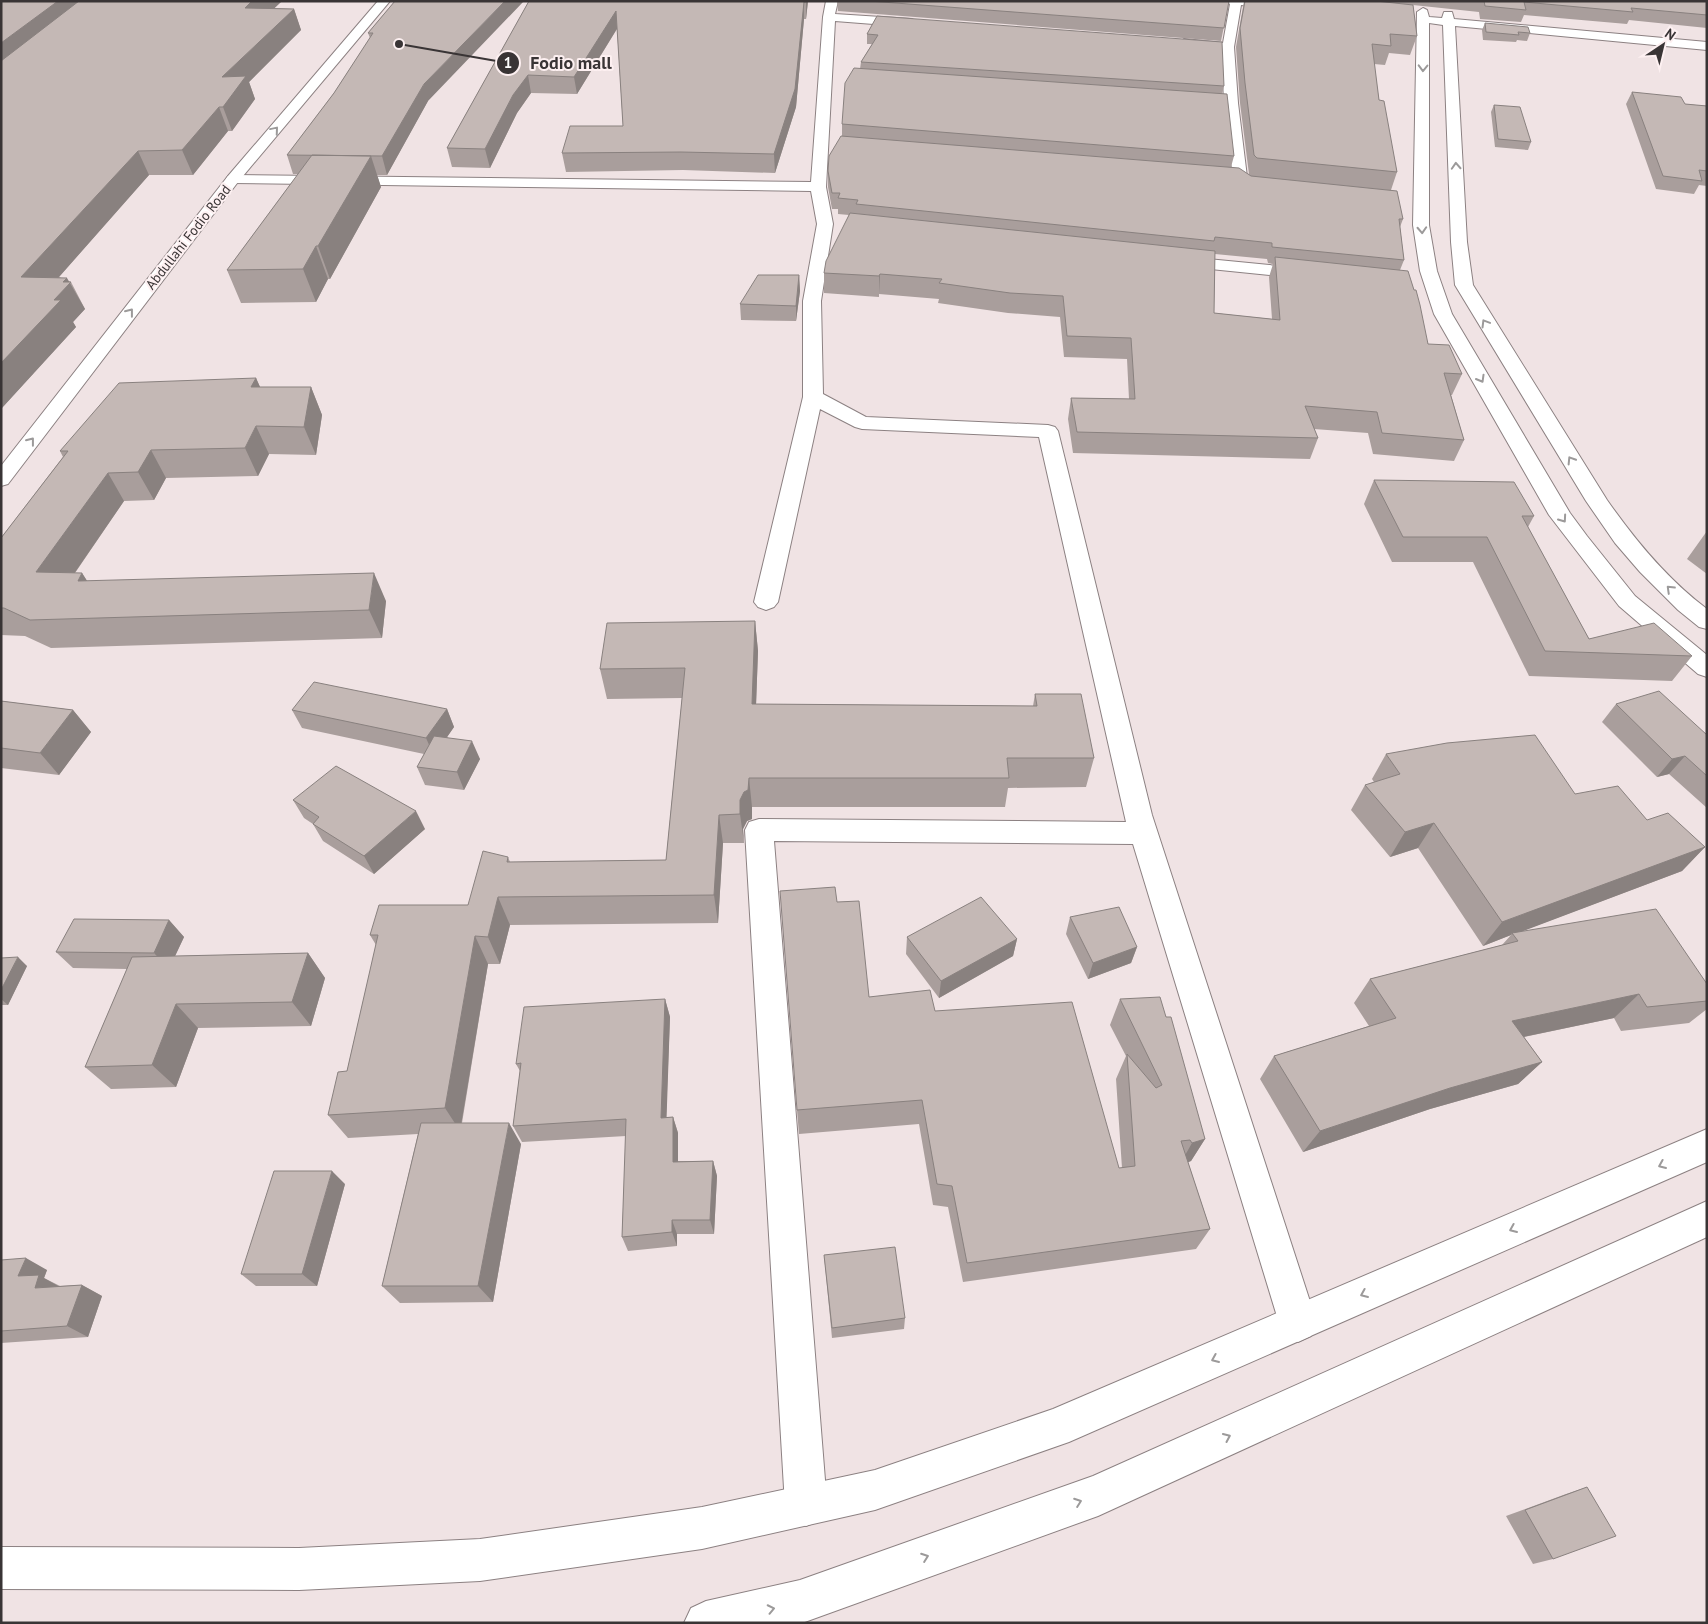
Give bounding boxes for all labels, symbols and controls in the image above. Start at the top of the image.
north arrow [1638,20,1688,70]
text: N [1662,24,1679,44]
callout: Fodio mall [495,46,622,79]
text: Fodio mall [530,51,612,74]
text: 1 [504,53,512,72]
one-way arrow [1418,64,1428,72]
one-way arrow [269,127,277,136]
one-way arrow [1450,162,1461,170]
street label: Abdullahi Fodio Road [142,181,234,293]
one-way arrow [1416,227,1427,235]
one-way arrow [125,309,133,318]
one-way arrow [1482,319,1492,328]
one-way arrow [1475,374,1485,383]
one-way arrow [25,437,34,447]
one-way arrow [1568,457,1578,466]
one-way arrow [1557,513,1566,523]
one-way arrow [1667,586,1676,595]
one-way arrow [1658,1158,1667,1169]
one-way arrow [1509,1223,1518,1234]
one-way arrow [1360,1288,1369,1299]
one-way arrow [1211,1352,1220,1363]
one-way arrow [1222,1432,1231,1443]
one-way arrow [1073,1498,1082,1508]
one-way arrow [920,1553,929,1563]
one-way arrow [767,1604,776,1614]

